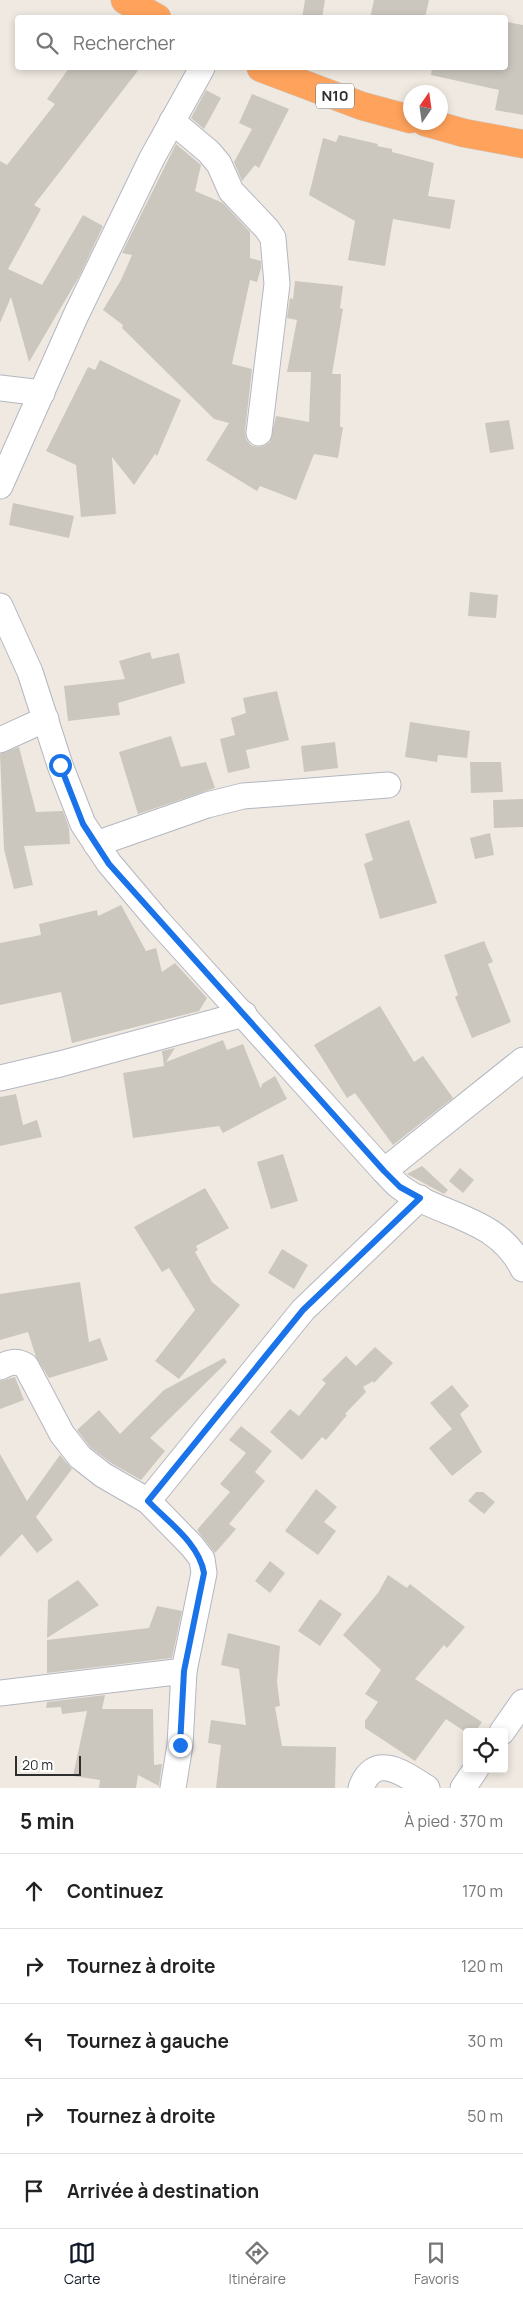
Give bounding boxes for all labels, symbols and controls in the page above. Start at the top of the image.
search box [15,15,508,70]
icon: search [33,29,61,57]
text: Rechercher [73,30,175,56]
road number: N10 [316,84,354,108]
north arrow [403,85,448,130]
route start [49,754,72,777]
map controls [463,1728,508,1773]
button: locate [463,1728,508,1773]
route end [169,1734,192,1757]
scale bar [15,1753,81,1776]
text: 20 m [22,1755,53,1774]
text: 5 min [20,1807,74,1835]
text: À pied · 370 m [404,1810,503,1832]
icon: ahead [20,1877,48,1905]
text: Continuez [67,1878,164,1904]
text: 170 m [462,1880,503,1902]
icon: right [20,1952,48,1980]
text: Tournez à droite [67,1953,215,1979]
text: 120 m [461,1955,503,1977]
icon: left [20,2027,48,2055]
text: Tournez à gauche [67,2028,229,2054]
text: 30 m [468,2030,503,2052]
icon: right [20,2102,48,2130]
text: Tournez à droite [67,2103,215,2129]
text: 50 m [467,2105,503,2127]
icon: arrive [20,2177,48,2205]
text: Arrivée à destination [67,2178,259,2204]
tab: Carte [64,2239,100,2288]
tab: Itinéraire [228,2239,286,2288]
tab: Favoris [414,2239,459,2288]

